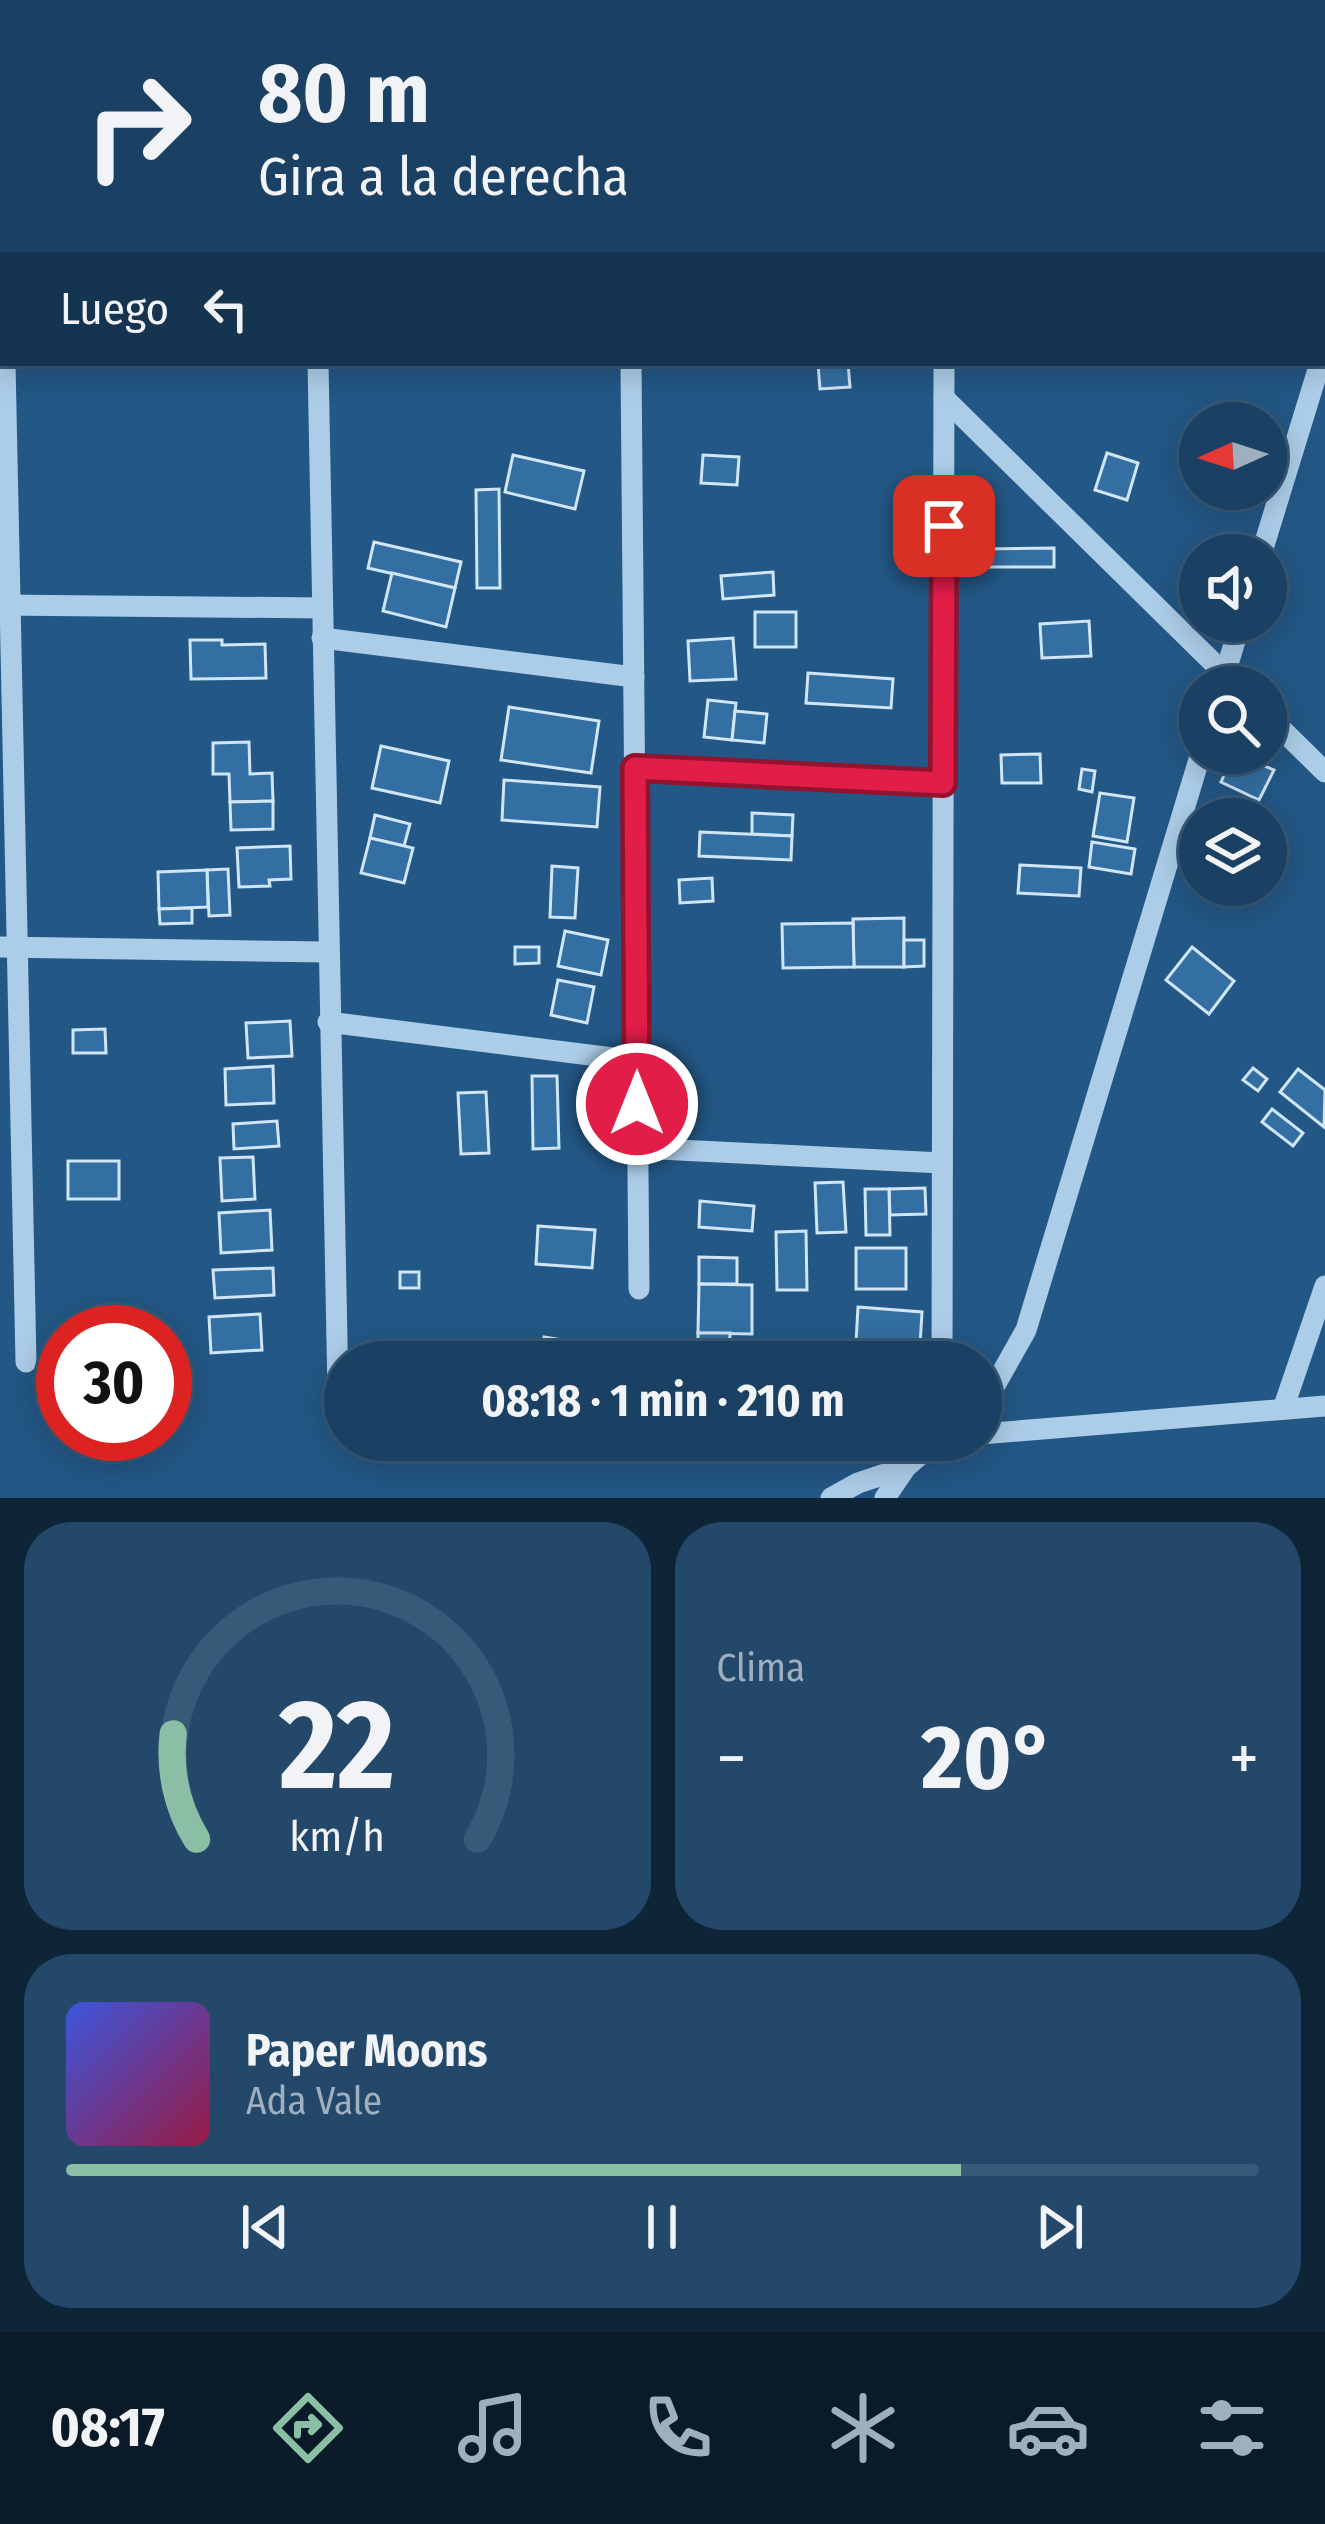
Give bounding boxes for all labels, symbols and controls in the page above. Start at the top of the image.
text: 80 m [258,43,430,144]
icon: right [60,48,216,204]
text: Gira a la derecha [258,145,629,209]
icon: left [193,276,259,342]
text: Luego [60,282,169,336]
north arrow [1179,402,1287,510]
map controls [1179,402,1287,906]
pin [893,475,995,577]
icon: arrive [911,493,977,559]
button: sound [1179,534,1287,642]
button: search [1179,666,1287,774]
button: layers [1179,798,1287,906]
position arrow [574,1041,700,1167]
speed limit sign: 30 [36,1305,192,1461]
text: 08:18 · 1 min · 210 m [481,1374,845,1428]
text: Clima [717,1645,805,1691]
text: 22 [278,1671,395,1821]
text: 20° [921,1704,1054,1812]
text: − [717,1719,746,1798]
text: + [1229,1719,1259,1798]
text: km/h [289,1811,385,1862]
text: Paper Moons [246,2024,488,2078]
text: Ada Vale [246,2078,382,2124]
icon: previous [232,2194,298,2260]
icon: pause [629,2194,695,2260]
icon: next [1027,2194,1093,2260]
icon: directions [266,2386,350,2470]
icon: music [451,2386,535,2470]
icon: phone [636,2386,720,2470]
icon: climate [821,2386,905,2470]
icon: car [1006,2386,1090,2470]
icon: filters [1190,2386,1274,2470]
text: 08:17 [50,2396,165,2460]

